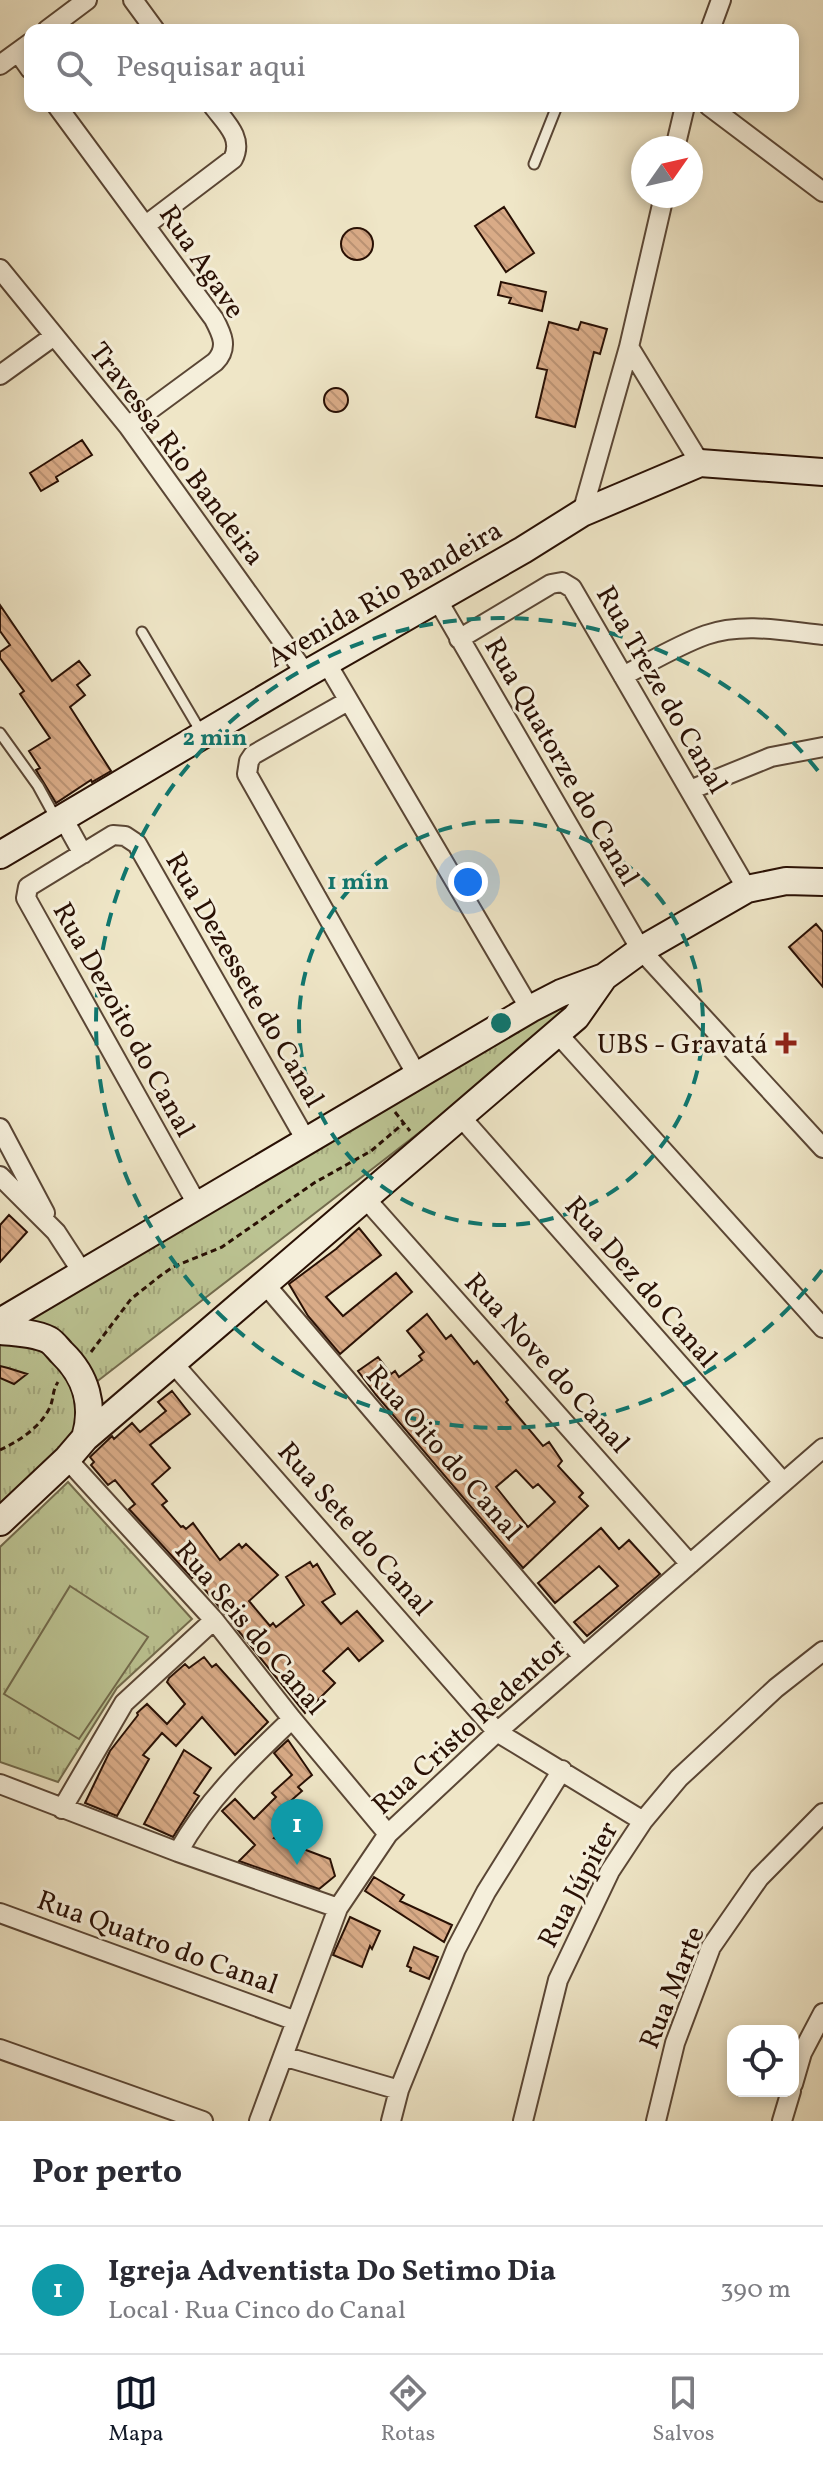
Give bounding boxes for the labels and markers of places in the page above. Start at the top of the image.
centre of rings [487,1009,515,1037]
place label: UBS - Gravatá [597,1026,768,1065]
marker: UBS - Gravatá [775,1032,797,1054]
pin: 1 [271,1799,323,1865]

